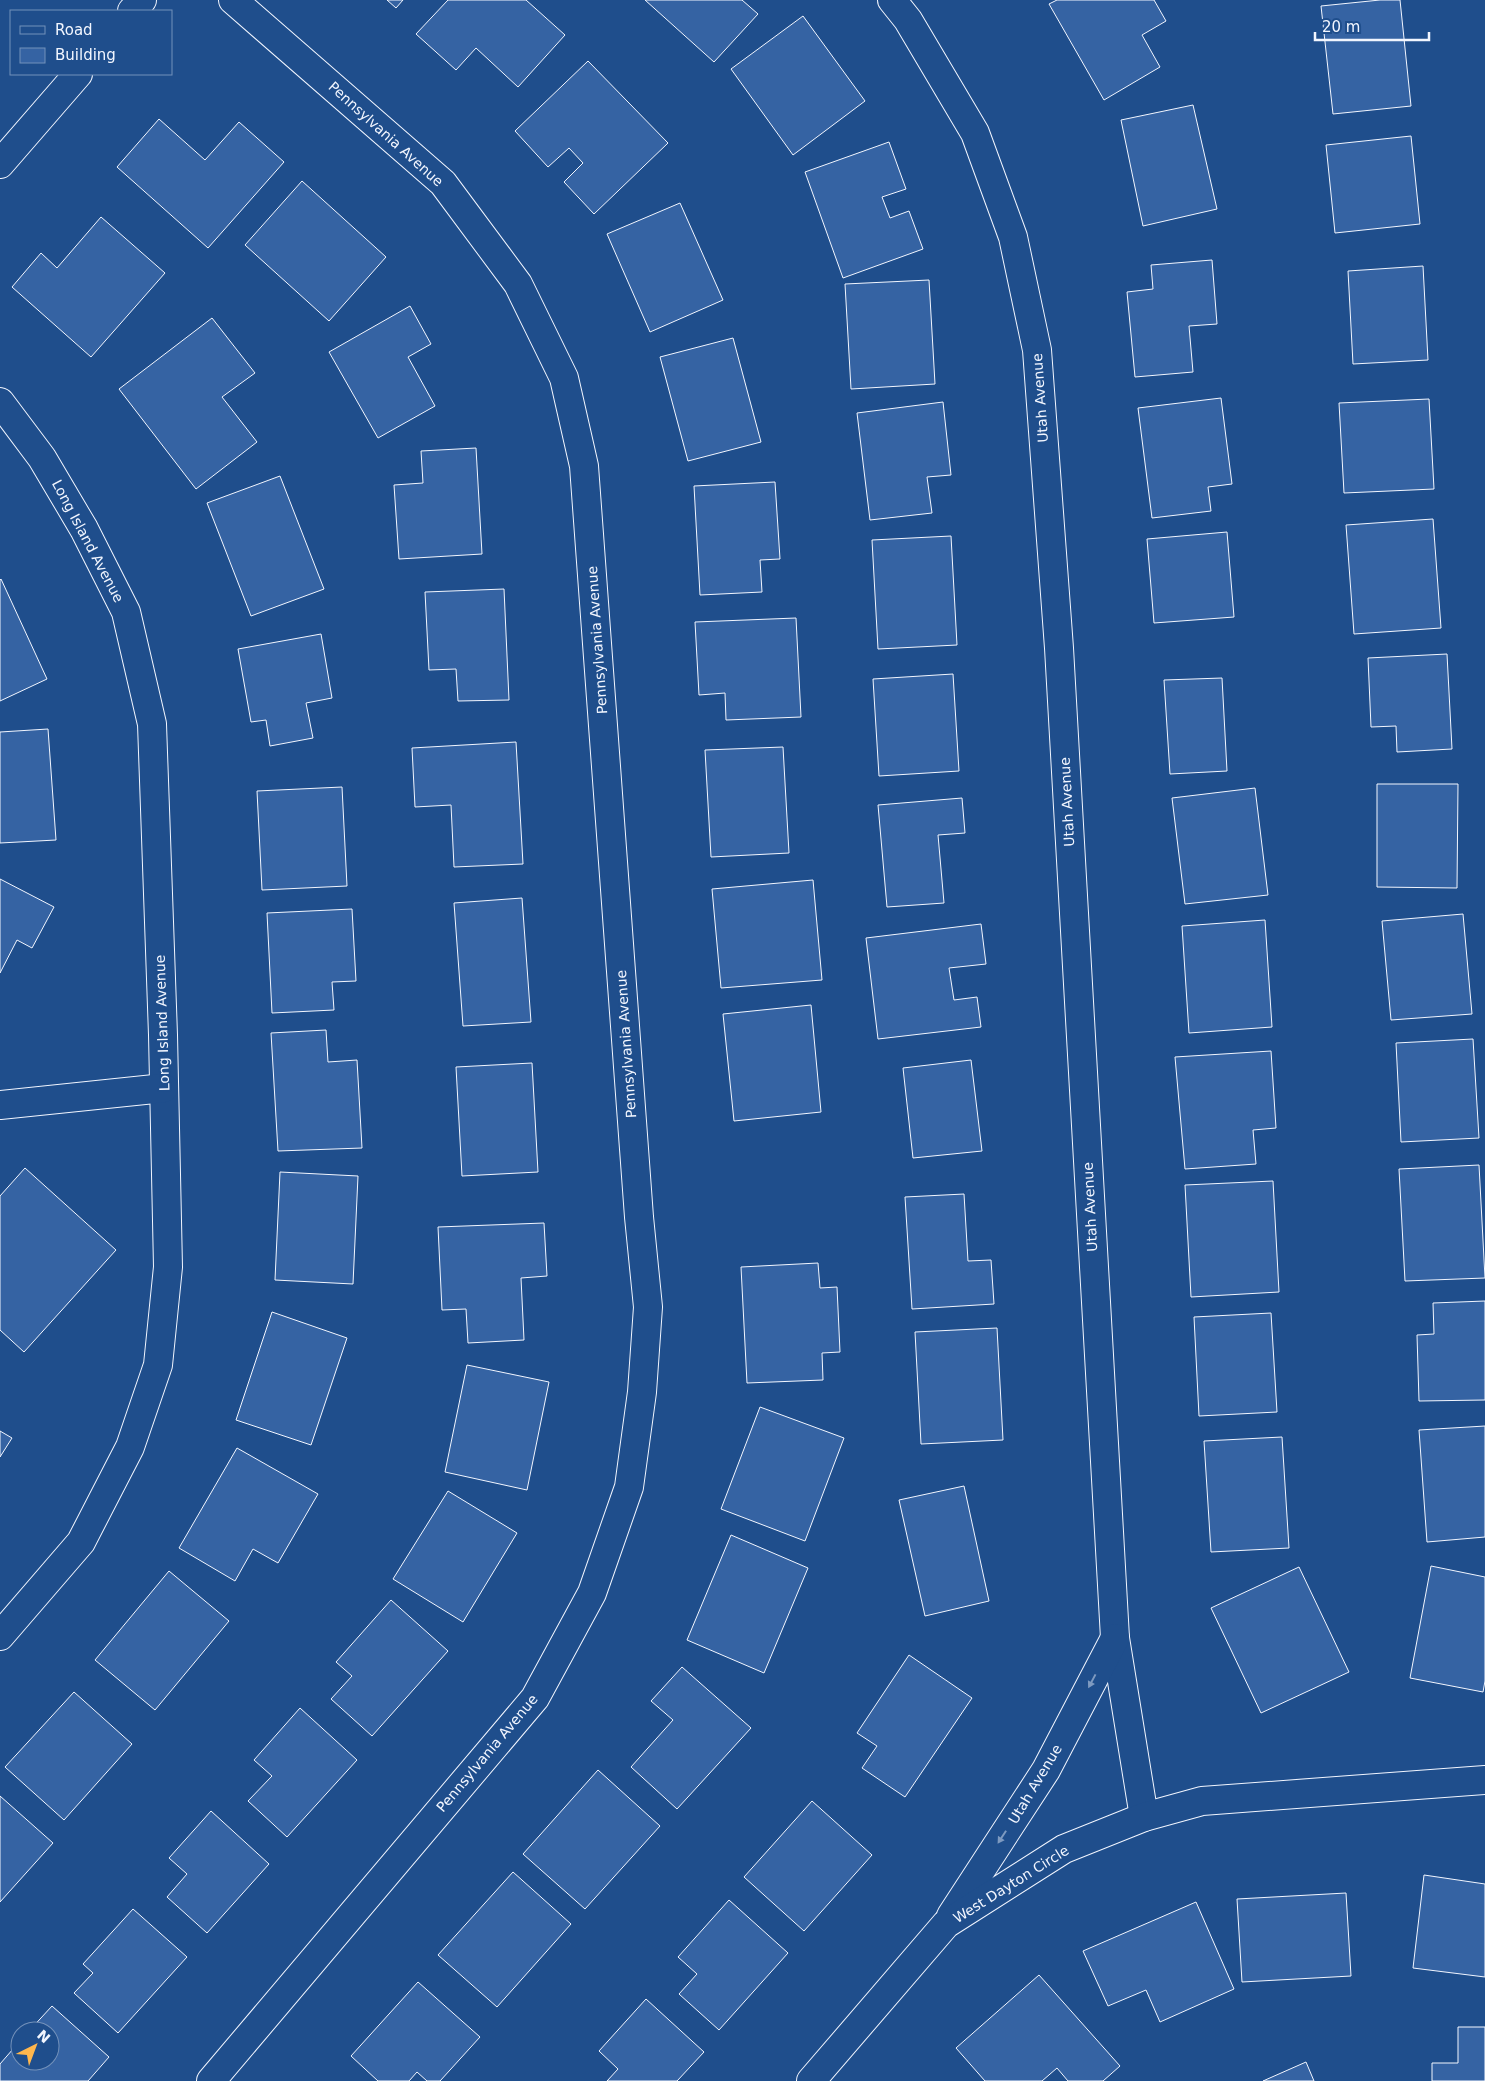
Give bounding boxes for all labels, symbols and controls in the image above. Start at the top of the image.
legend [10,10,172,75]
scale bar [1315,10,1429,42]
text: 20 m [1322,18,1360,36]
text: Road [55,21,93,39]
text: Building [55,46,116,64]
street label: Pennsylvania Avenue [325,78,447,190]
street label: Utah Avenue [1029,353,1051,443]
street label: Long Island Avenue [49,477,127,605]
street label: Pennsylvania Avenue [584,565,610,715]
street label: Utah Avenue [1057,757,1077,847]
street label: Long Island Avenue [152,955,172,1091]
street label: Pennsylvania Avenue [613,969,639,1119]
street label: Utah Avenue [1080,1162,1100,1252]
one-way arrow [1088,1674,1096,1688]
street label: Pennsylvania Avenue [433,1691,541,1815]
street label: Utah Avenue [1005,1741,1065,1827]
one-way arrow [998,1830,1007,1843]
street label: West Dayton Circle [950,1842,1072,1926]
north arrow [10,2021,60,2071]
text: N [34,2026,53,2046]

